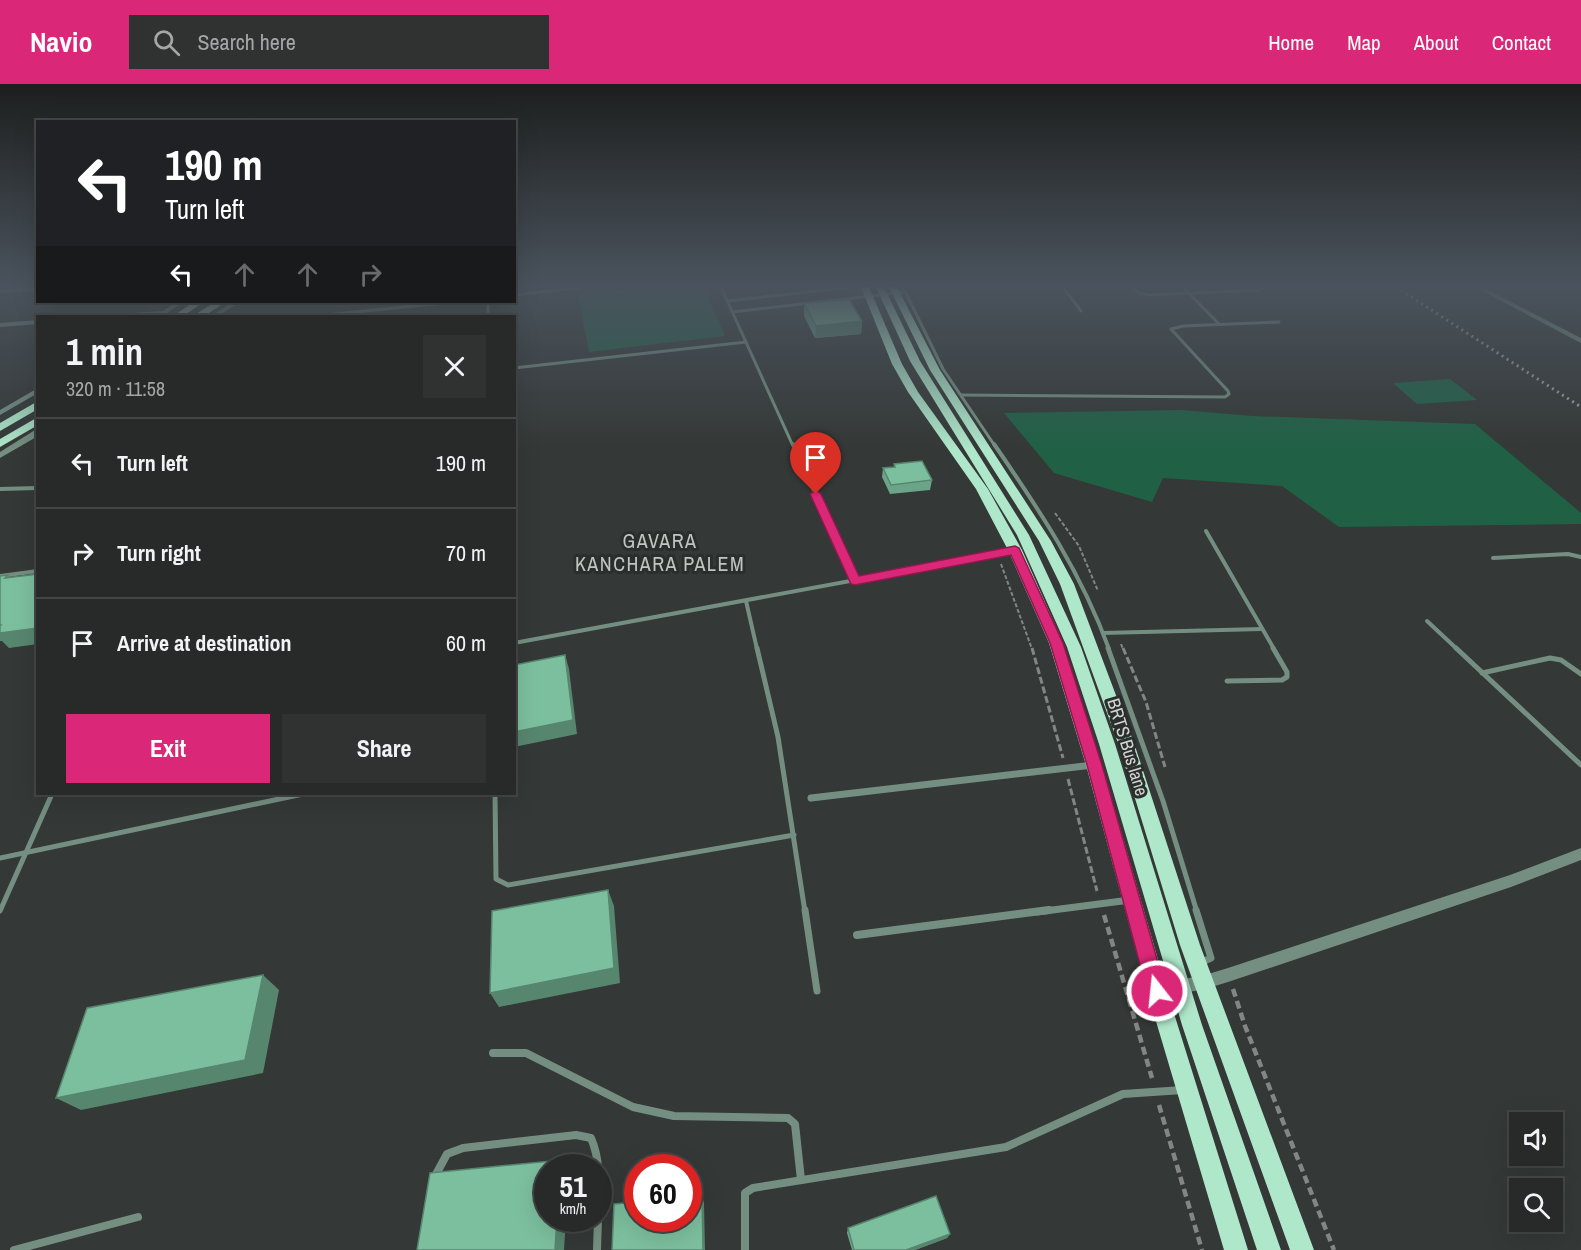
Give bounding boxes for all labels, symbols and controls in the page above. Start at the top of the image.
search box [129,15,549,69]
text: Navio [30,23,93,61]
icon: search [150,26,183,59]
text: Search here [198,27,296,57]
text: Home [1268,28,1314,57]
text: Map [1347,28,1381,57]
text: About [1414,28,1459,57]
text: Contact [1492,28,1551,57]
text: 190 m [165,137,263,193]
icon: left [66,144,144,222]
text: Turn left [165,191,244,227]
icon: left [165,258,198,291]
icon: ahead [228,258,261,291]
icon: ahead [291,258,324,291]
icon: right [354,258,387,291]
text: 1 min [66,328,143,376]
button: close [423,335,486,398]
text: 320 m · 11:58 [66,375,165,402]
pin [790,432,841,494]
icon: arrive [799,441,832,474]
icon: left [66,447,99,480]
text: Turn left [117,448,188,478]
text: 190 m [436,448,486,478]
district label: GAVARA KANCHARA PALEM [575,527,745,577]
icon: right [66,537,99,570]
text: Turn right [117,538,201,568]
text: 70 m [446,538,486,568]
icon: arrive [66,627,99,660]
text: Arrive at destination [117,628,291,658]
text: 60 m [446,628,486,658]
street label: BRTS Bus lane [1101,695,1155,799]
button: Exit [66,714,270,783]
button: Share [282,714,486,783]
position arrow [1125,959,1189,1023]
map controls [1509,1112,1563,1232]
button: sound [1509,1112,1563,1166]
speed limit sign: 60 [624,1154,702,1232]
text: 51 [559,1166,587,1206]
button: search [1509,1178,1563,1232]
text: km/h [560,1198,586,1219]

